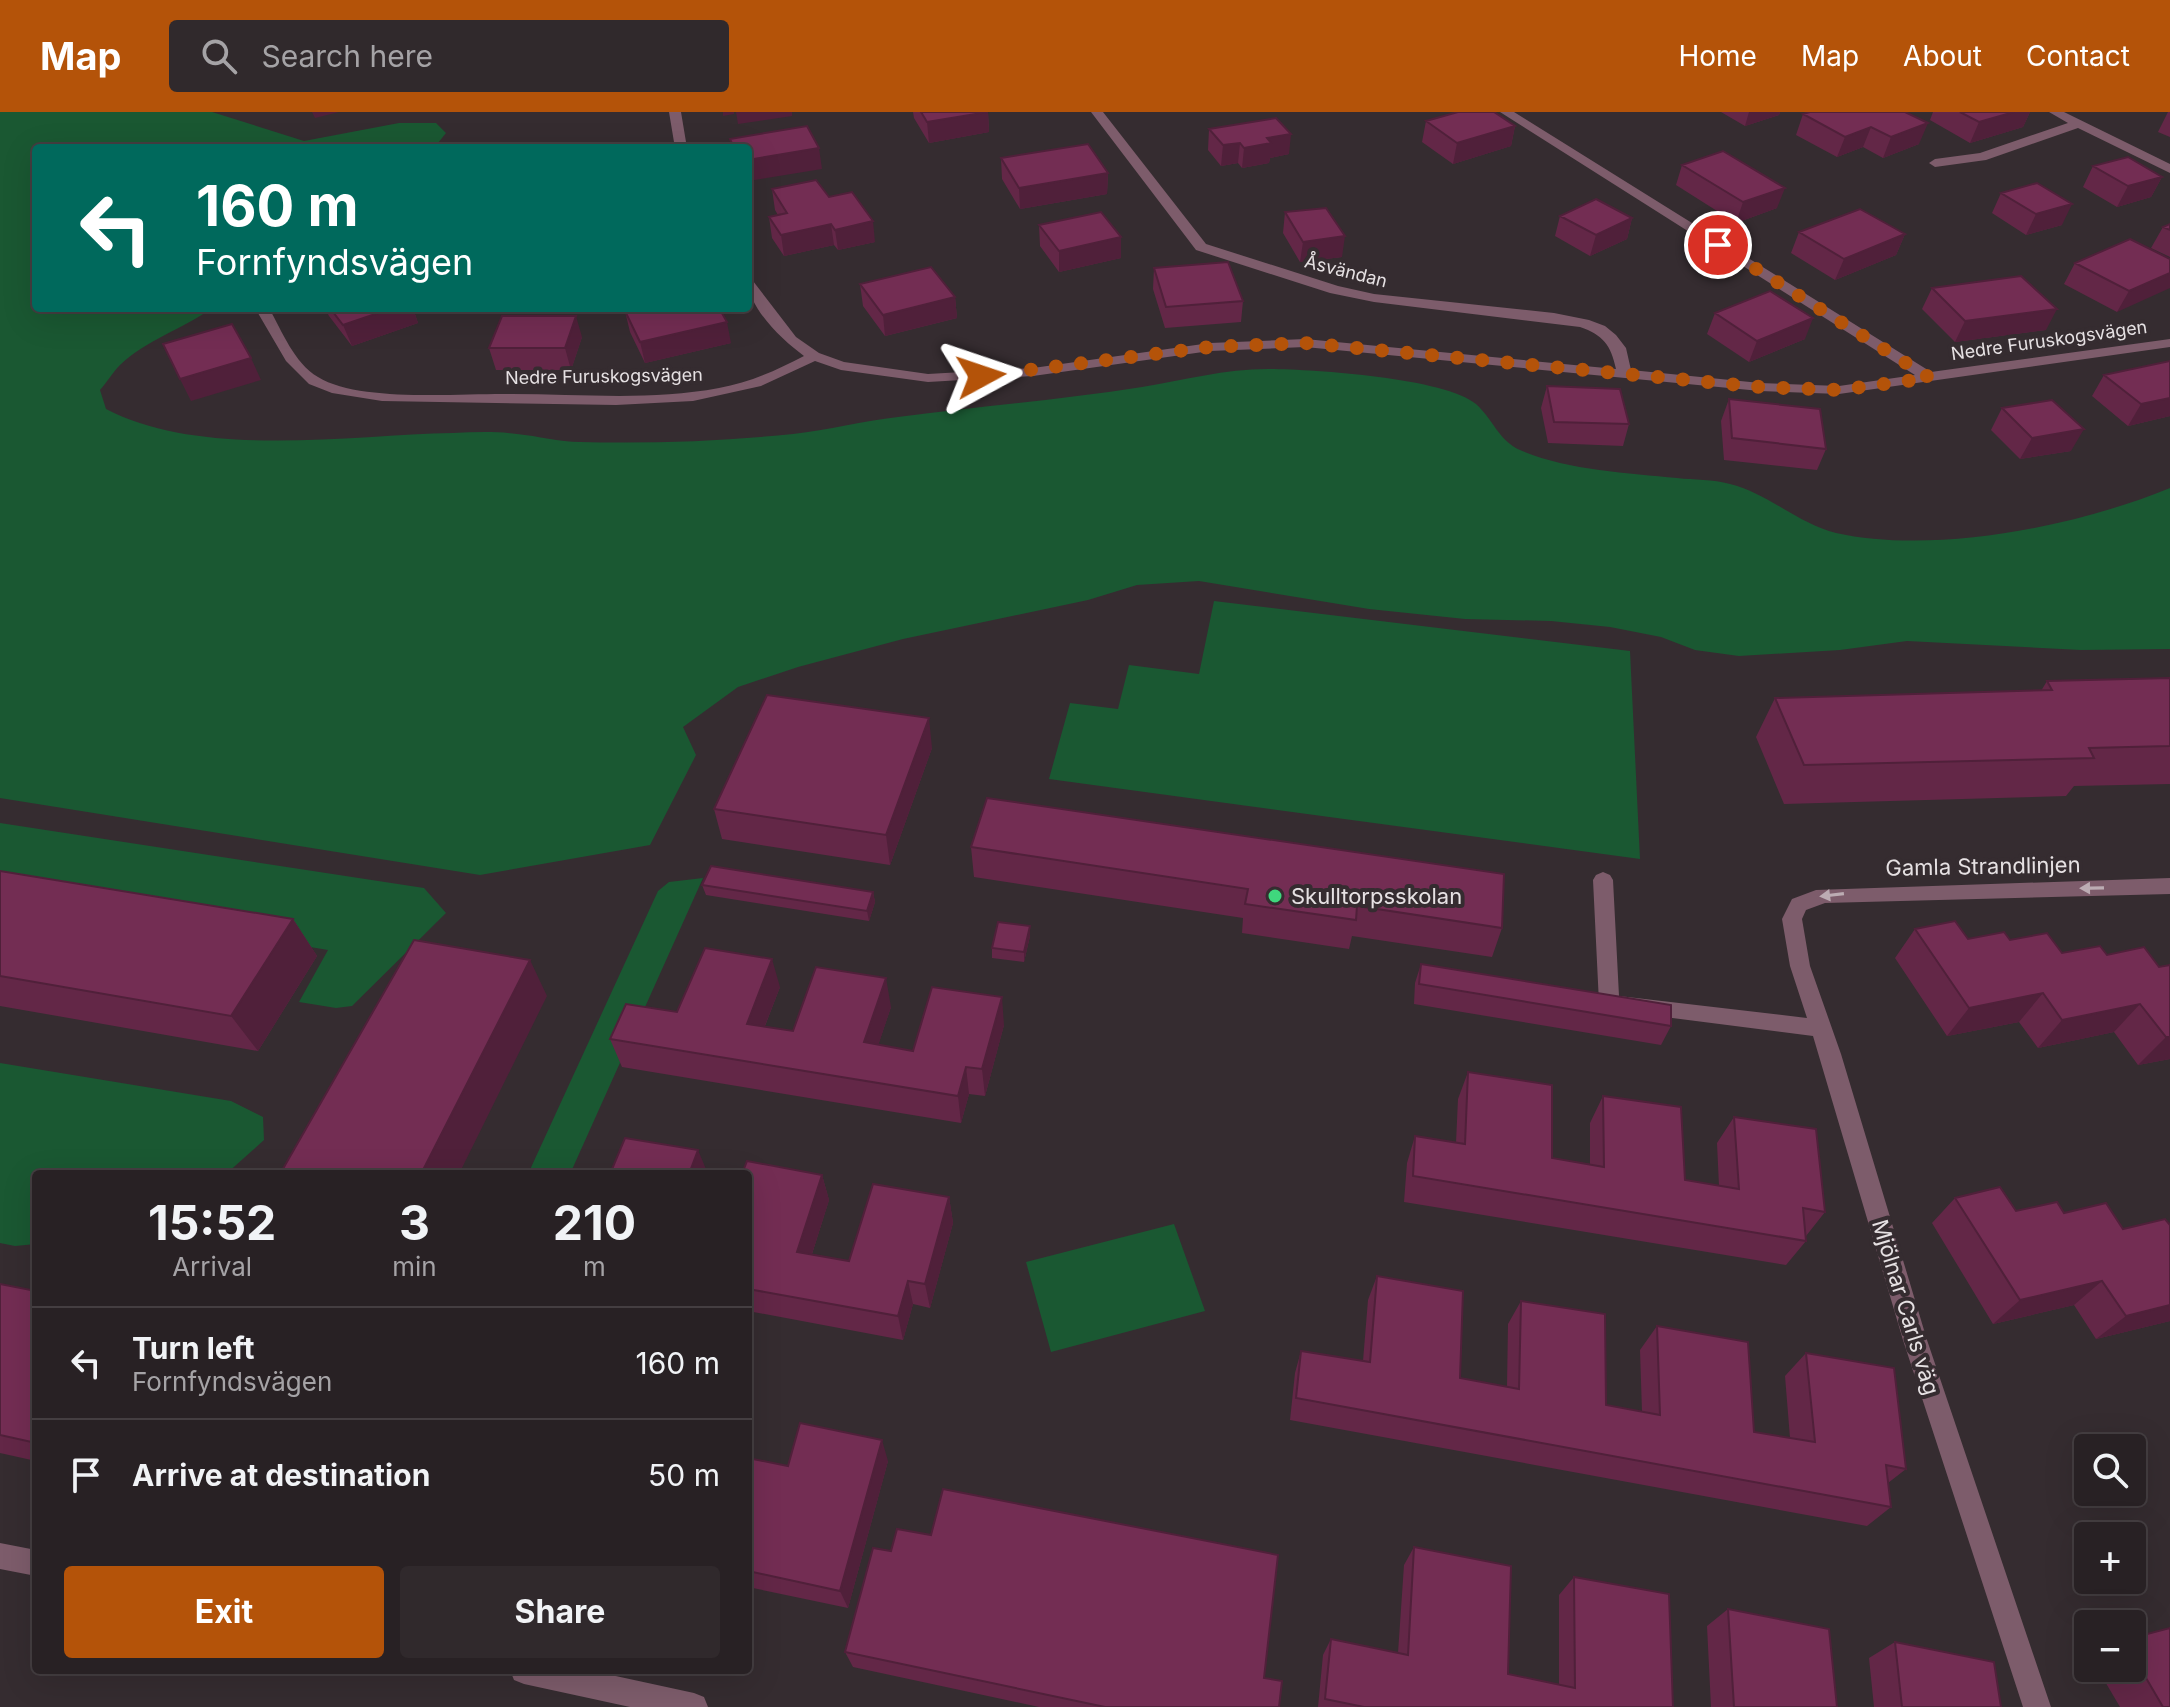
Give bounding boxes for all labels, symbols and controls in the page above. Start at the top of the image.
search box [169,20,729,92]
text: Map [40,33,121,79]
icon: search [197,34,241,78]
text: Search here [261,38,433,74]
text: Home [1678,39,1757,73]
text: Map [1801,39,1859,73]
text: About [1903,39,1982,73]
text: Contact [2026,39,2130,73]
text: 160 m [196,172,359,240]
icon: left [64,176,168,280]
pin [1684,211,1752,279]
icon: arrive [1696,223,1740,267]
text: Fornfyndsvägen [196,240,473,284]
street label: Åsvändan [1302,249,1390,291]
street label: Nedre Furuskogsvägen [1950,316,2148,364]
position arrow [939,334,1023,418]
street label: Nedre Furuskogsvägen [505,364,703,388]
street label: Gamla Strandlinjen [1885,851,2081,881]
one-way arrow [2079,881,2104,894]
place label: Skulltorpsskolan [1291,883,1462,909]
marker: Skulltorpsskolan [1266,887,1284,905]
one-way arrow [1820,889,1845,902]
text: 15:52 [148,1193,276,1252]
text: 3 [399,1193,430,1252]
text: 210 [553,1193,636,1252]
street label: Mjölnar Carls väg [1867,1216,1945,1398]
text: Arrival [172,1251,252,1282]
text: min [392,1251,437,1282]
text: m [583,1251,606,1282]
text: Turn left [132,1330,254,1366]
icon: left [64,1341,108,1385]
text: 160 m [636,1345,720,1381]
text: Fornfyndsvägen [132,1366,332,1397]
map controls [2074,1434,2146,1682]
button: search [2074,1434,2146,1506]
icon: arrive [64,1453,108,1497]
text: Arrive at destination [132,1457,430,1493]
text: 50 m [648,1457,720,1493]
button: + [2074,1522,2146,1594]
button: Exit [64,1566,384,1658]
button: Share [400,1566,720,1658]
button: − [2074,1610,2146,1682]

